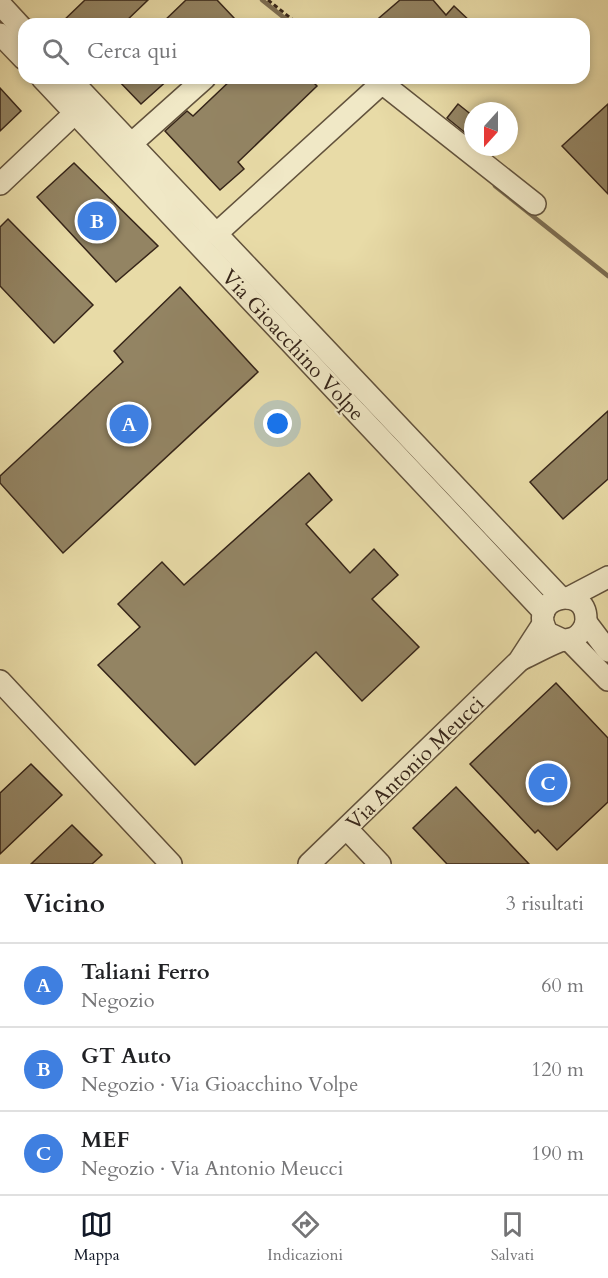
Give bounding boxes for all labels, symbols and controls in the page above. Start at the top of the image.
search box [18,18,590,84]
icon: search [39,35,72,68]
text: Cerca qui [87,36,177,66]
north arrow [464,102,518,156]
pin: B [78,198,116,244]
street label: Via Gioacchino Volpe [215,263,371,427]
pin: A [110,402,148,446]
your location [263,409,292,438]
street label: Via Antonio Meucci [340,690,491,837]
pin: C [528,760,568,806]
text: Vicino [24,886,105,921]
text: 3 risultati [506,890,584,917]
text: Taliani Ferro [81,957,210,987]
text: A [36,972,51,999]
text: 60 m [541,972,584,999]
text: Negozio [81,987,155,1014]
text: GT Auto [81,1041,171,1071]
text: B [36,1056,51,1083]
text: 120 m [531,1056,584,1083]
text: Negozio · Via Gioacchino Volpe [81,1071,358,1098]
text: MEF [81,1125,129,1155]
text: C [36,1140,51,1167]
text: 190 m [531,1140,584,1167]
text: Negozio · Via Antonio Meucci [81,1155,343,1182]
tab: Mappa [74,1208,120,1266]
tab: Indicazioni [267,1208,343,1266]
tab: Salvati [491,1208,534,1266]

